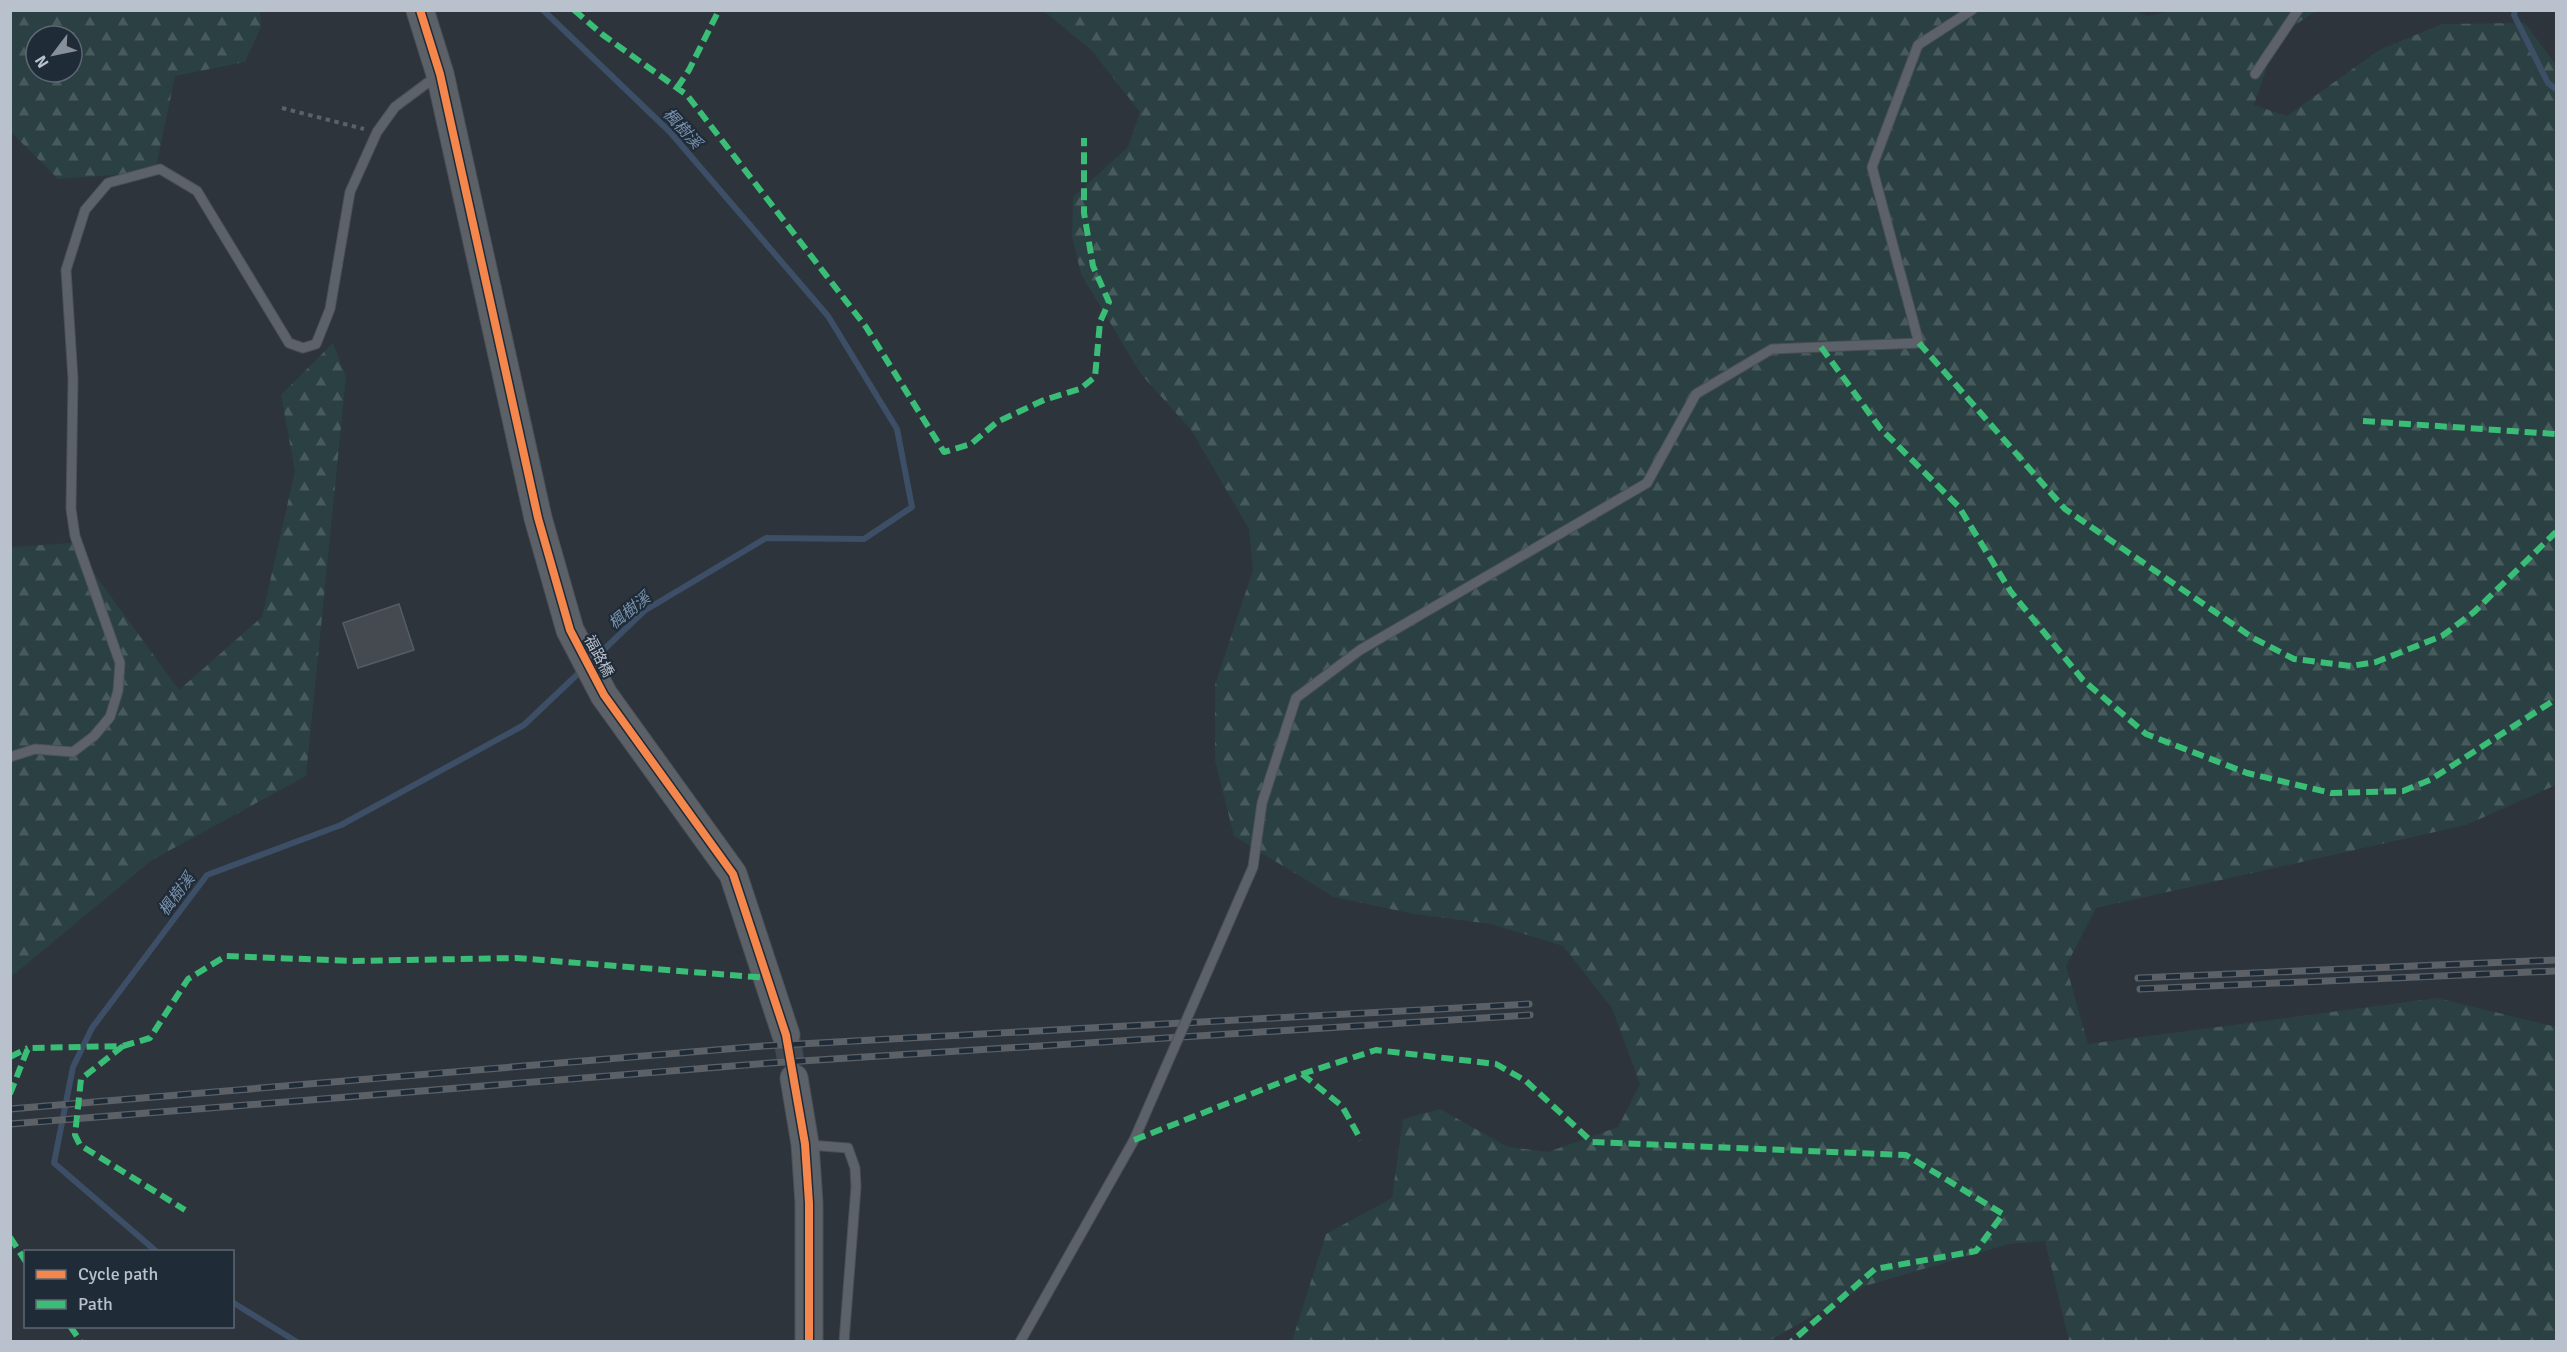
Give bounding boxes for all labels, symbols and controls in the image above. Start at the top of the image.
north arrow [24,24,84,84]
text: N [31,51,54,71]
water label: 楓樹溪 [659,104,707,155]
water label: 楓樹溪 [605,587,656,634]
street label: 福路橋 [580,632,618,680]
water label: 楓樹溪 [154,868,200,920]
legend [24,1250,234,1328]
text: Cycle path [78,1263,158,1285]
text: Path [78,1293,113,1315]

